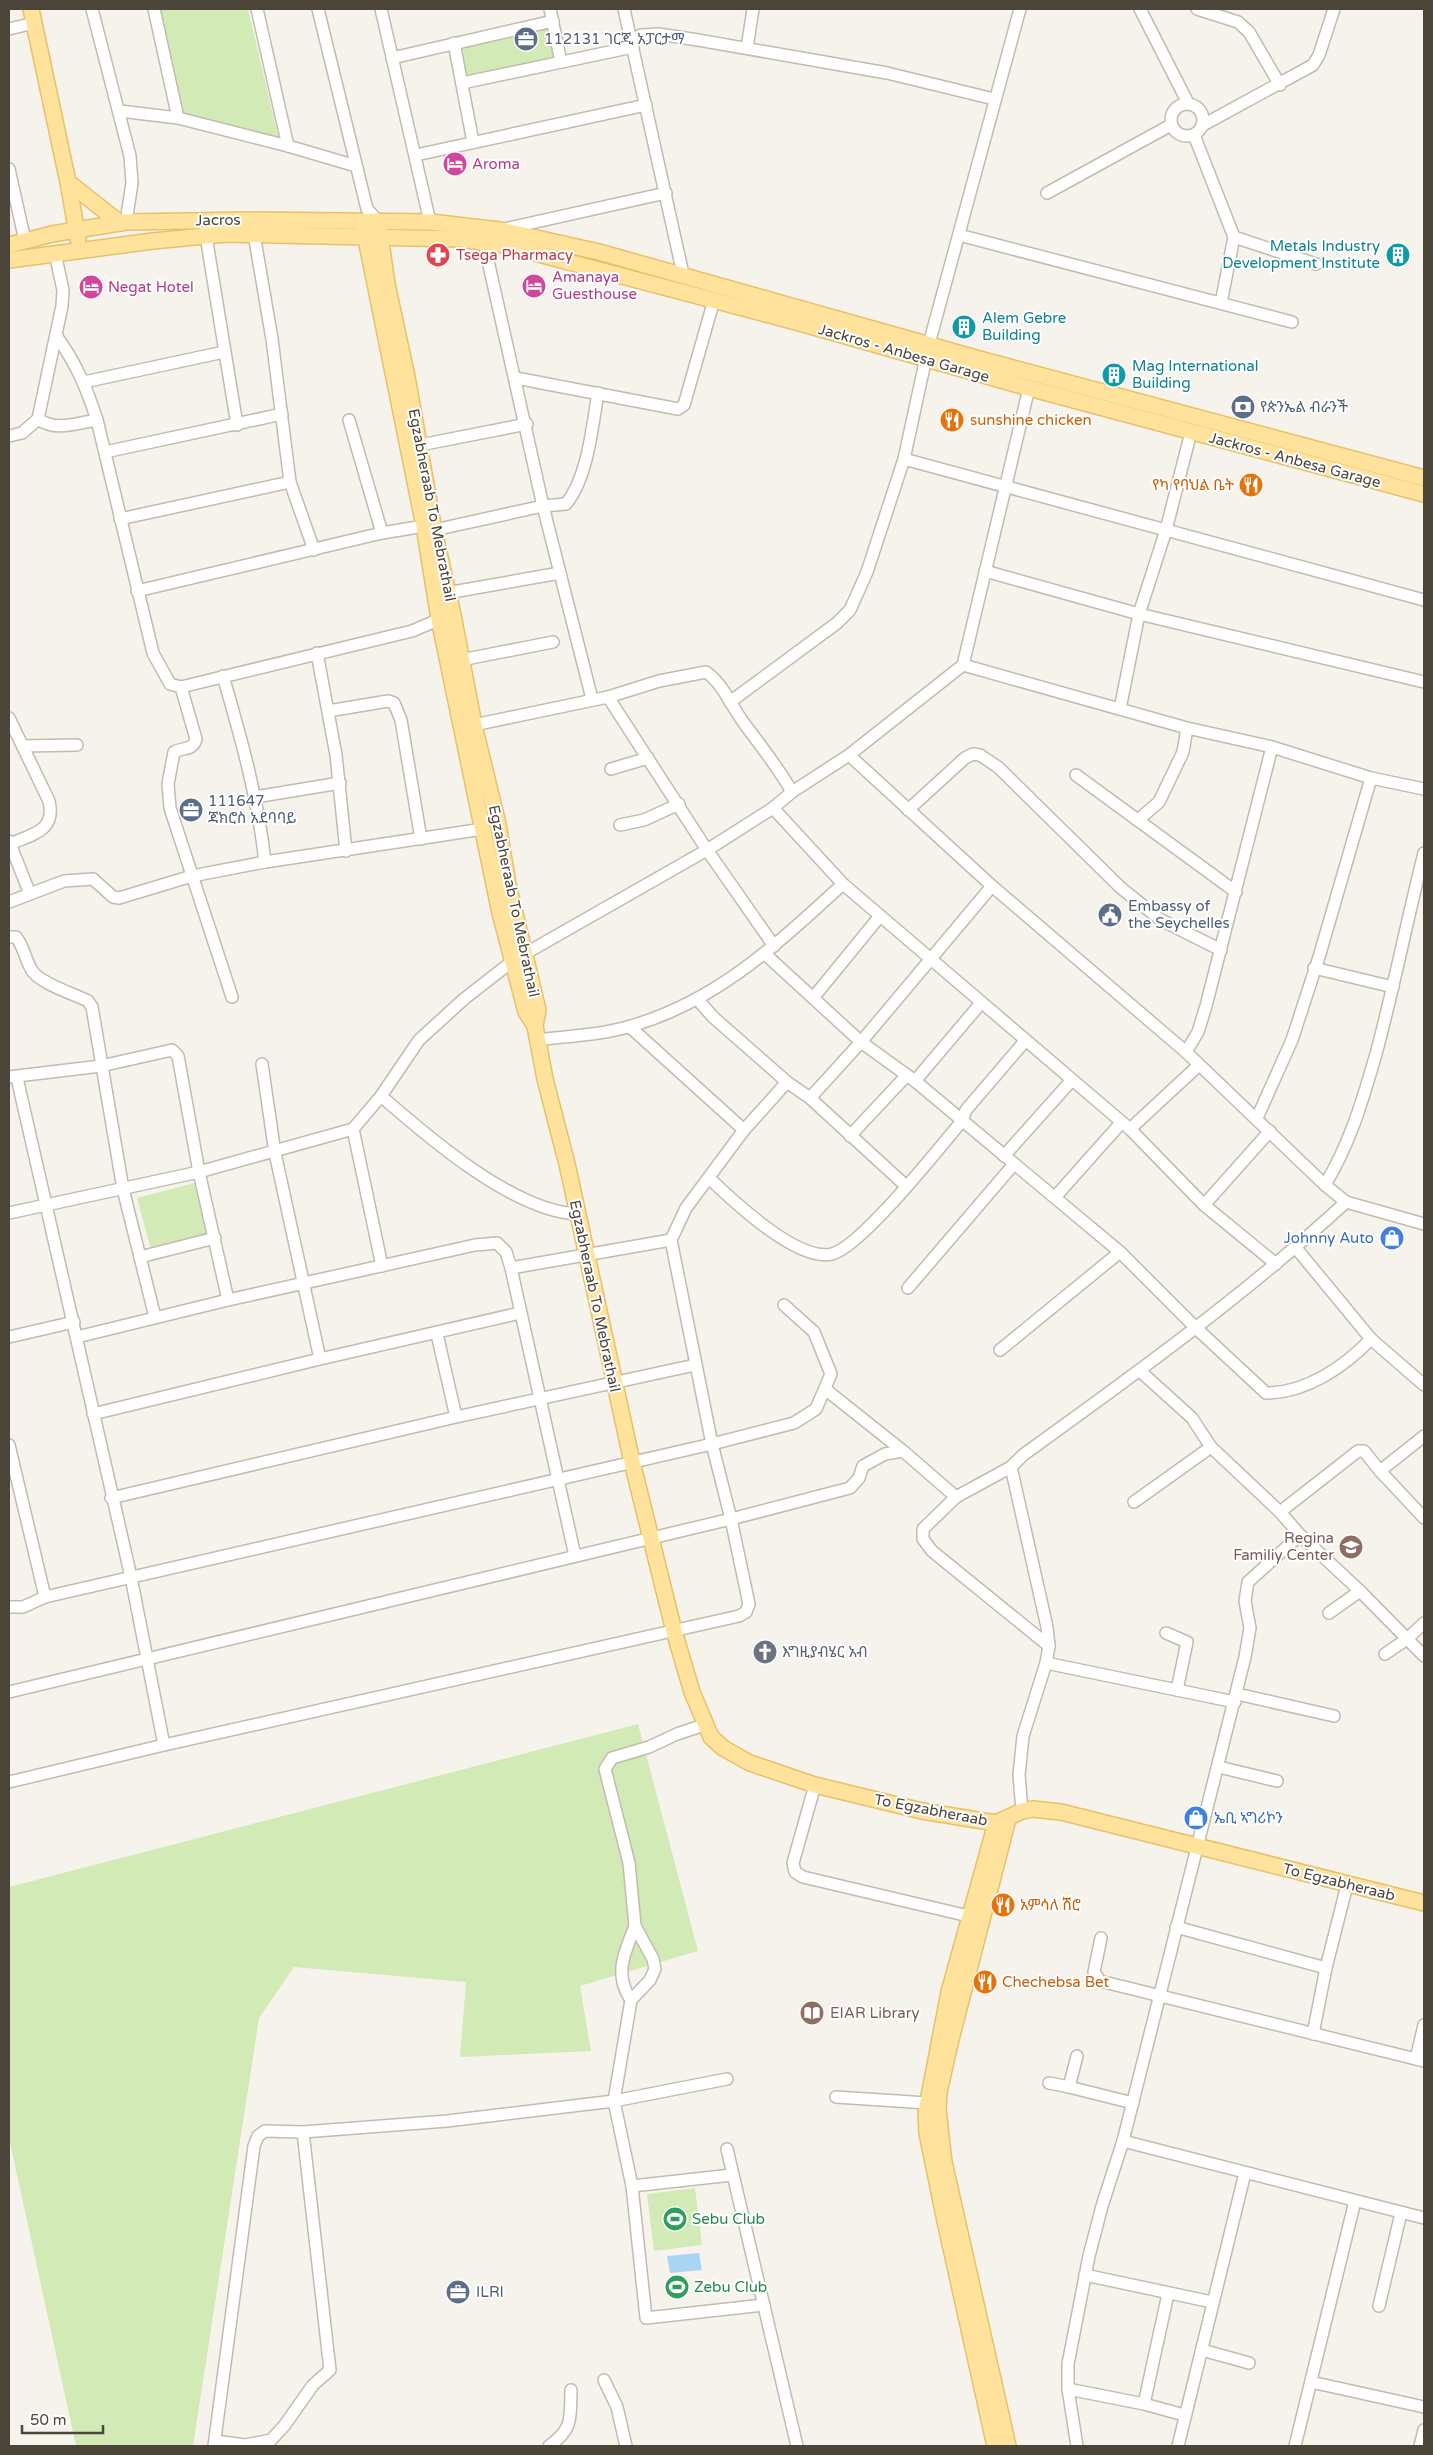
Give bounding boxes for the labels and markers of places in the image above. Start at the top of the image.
office icon: 112131 ገርጂ አፓርታማ [513,26,539,52]
place label: 112131 ገርጂ አፓርታማ [544,30,685,48]
hotel icon: Aroma [442,151,468,177]
place label: Aroma [472,155,520,173]
place label: Metals Industry Development Institute [1222,237,1380,272]
pharmacy icon: Tsega Pharmacy [425,242,451,268]
building icon: Metals Industry Development Institute [1385,242,1411,268]
place label: Tsega Pharmacy [456,246,573,264]
place label: Amanaya Guesthouse [552,268,637,303]
hotel icon: Amanaya Guesthouse [521,273,547,299]
hotel icon: Negat Hotel [78,274,104,300]
place label: Negat Hotel [108,278,194,296]
place label: Alem Gebre Building [982,309,1066,344]
building icon: Alem Gebre Building [951,314,977,340]
place label: Mag International Building [1132,357,1259,392]
building icon: Mag International Building [1101,362,1127,388]
bank icon: የጵንኤል ብራንች [1230,394,1256,420]
place label: የጵንኤል ብራንች [1260,398,1348,416]
restaurant icon: sunshine chicken [939,407,965,433]
place label: sunshine chicken [970,411,1092,429]
restaurant icon: የካ የባህል ቤት [1238,472,1264,498]
place label: የካ የባህል ቤት [1152,476,1234,494]
place label: 111647 ጃክሮስ አደባባይ [208,792,297,827]
office icon: 111647 ጃክሮስ አደባባይ [178,797,204,823]
place label: Embassy of the Seychelles [1128,897,1230,932]
public building icon: Embassy of the Seychelles [1097,902,1123,928]
shop icon: Johnny Auto [1379,1225,1405,1251]
place label: Johnny Auto [1284,1229,1374,1247]
place label: Regina Familiy Center [1233,1529,1334,1564]
school or university icon: Regina Familiy Center [1338,1534,1364,1560]
church icon: እግዚያብሄር አብ [752,1639,778,1665]
place label: እግዚያብሄር አብ [782,1643,868,1661]
shop icon: ኤቢ ኣግሪኮን [1183,1805,1209,1831]
place label: ኤቢ ኣግሪኮን [1214,1809,1283,1827]
restaurant icon: አምሳለ ሽሮ [990,1892,1016,1918]
place label: አምሳለ ሽሮ [1020,1896,1081,1914]
restaurant icon: Chechebsa Bet [972,1969,998,1995]
place label: Chechebsa Bet [1002,1973,1109,1991]
library icon: EIAR Library [799,2000,825,2026]
place label: EIAR Library [830,2004,919,2022]
sports icon: Sebu Club [662,2206,688,2232]
place label: Sebu Club [692,2210,765,2228]
sports icon: Zebu Club [664,2274,690,2300]
place label: Zebu Club [694,2278,767,2296]
office icon: ILRI [445,2279,471,2305]
place label: ILRI [476,2283,504,2301]

